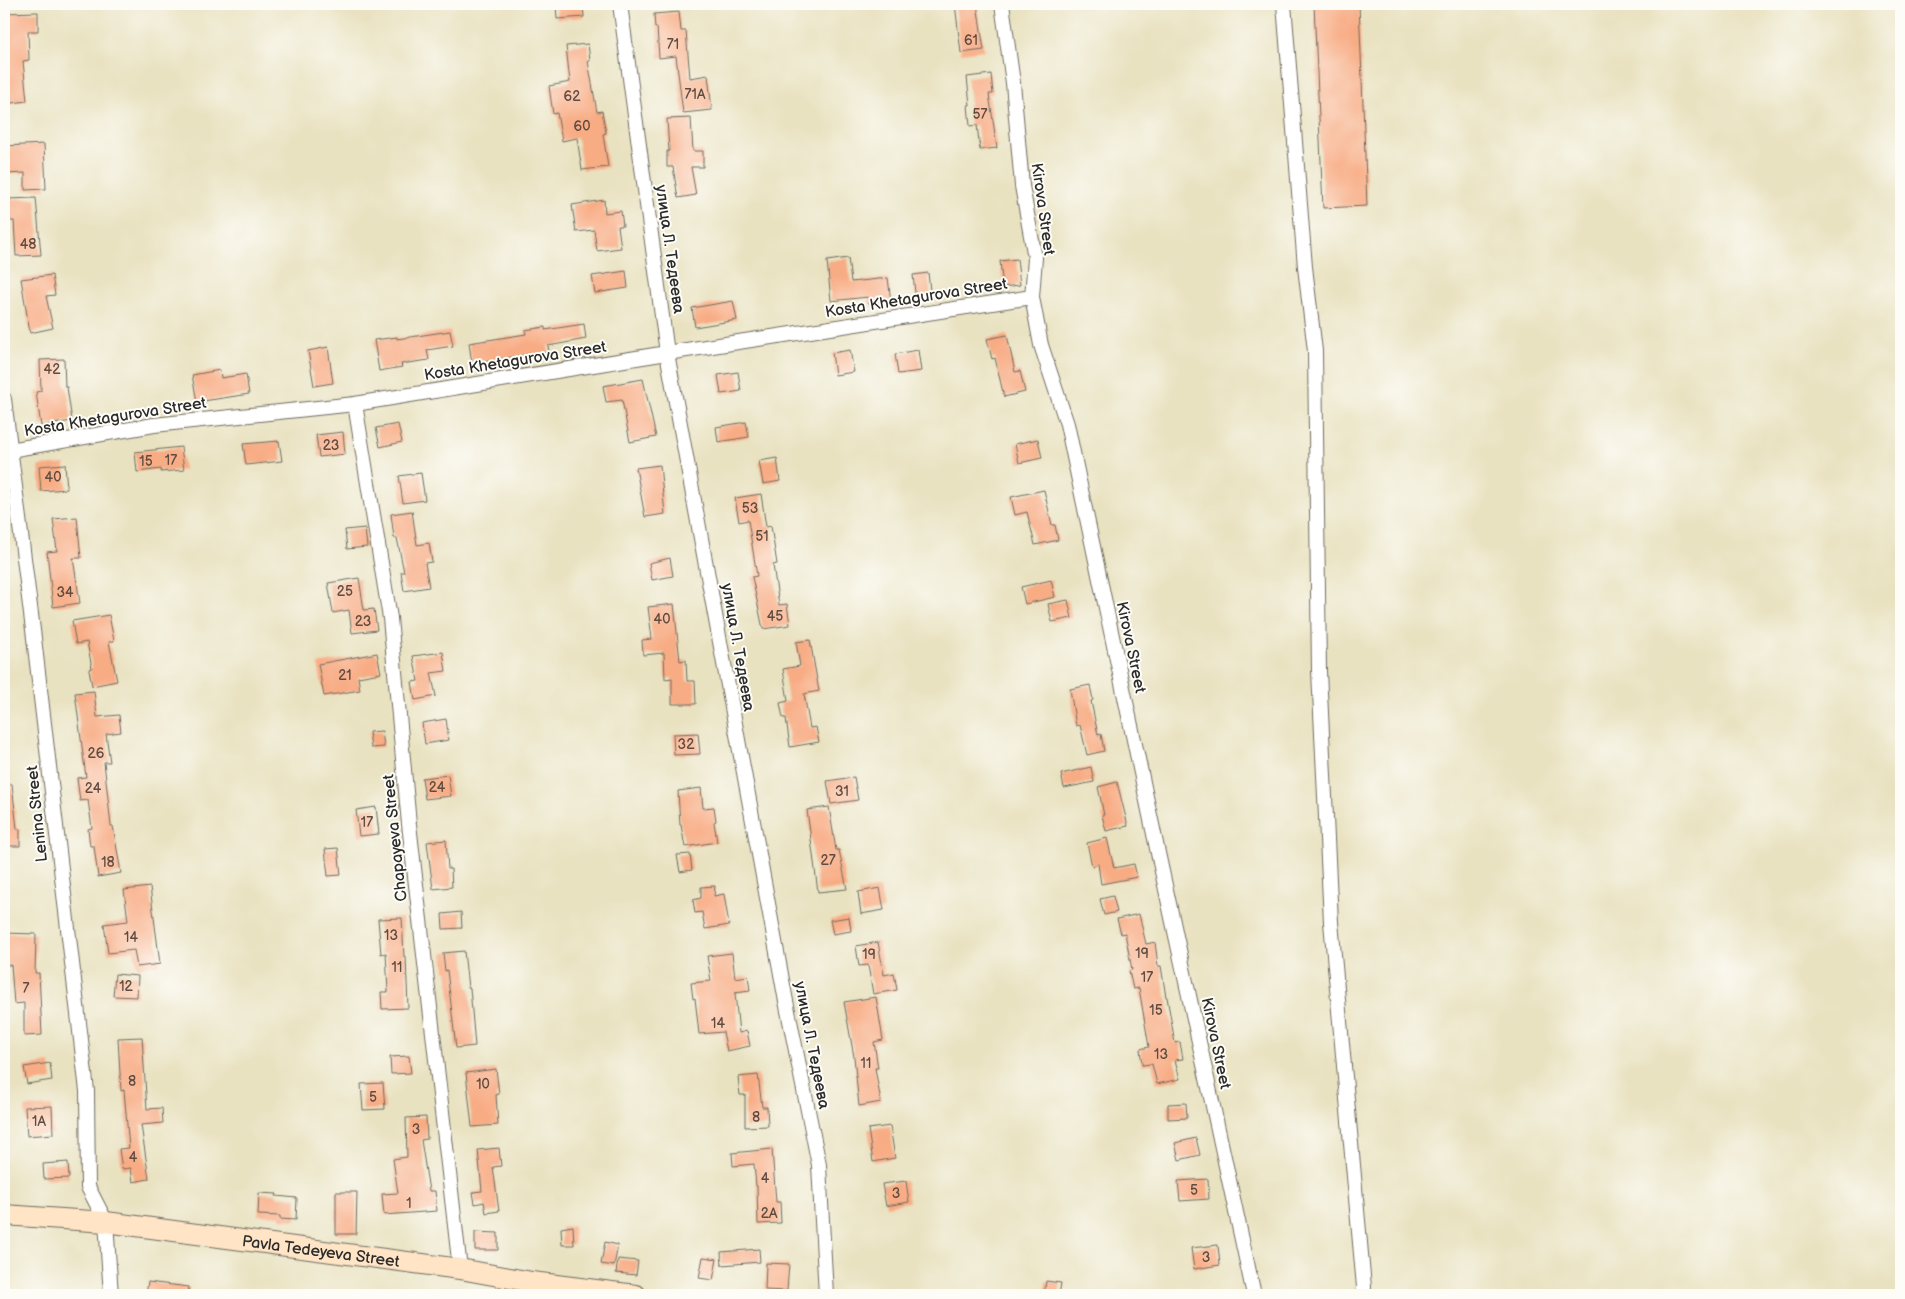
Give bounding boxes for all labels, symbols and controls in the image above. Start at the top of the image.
house number: 61 [964,32,978,49]
house number: 71 [667,36,679,53]
house number: 71А [685,86,706,103]
house number: 62 [564,88,581,105]
house number: 57 [973,106,988,123]
house number: 60 [574,118,590,135]
street label: Kirova Street [1027,162,1058,257]
street label: улица Л. Тедеева [651,184,688,315]
house number: 48 [20,236,36,253]
street label: Kosta Khetagurova Street [824,275,1009,322]
street label: Kosta Khetagurova Street [423,338,608,385]
house number: 42 [44,361,61,378]
street label: Kosta Khetagurova Street [23,394,208,441]
house number: 23 [323,437,339,454]
house number: 17 [165,452,177,469]
house number: 15 [139,453,153,470]
house number: 40 [45,469,61,486]
house number: 53 [742,500,758,517]
house number: 51 [755,528,769,545]
street label: улица Л. Тедеева [717,582,758,713]
house number: 25 [337,583,353,600]
house number: 34 [56,584,74,601]
street label: Kirova Street [1112,600,1150,695]
house number: 45 [767,608,783,625]
house number: 40 [654,611,670,628]
house number: 23 [355,613,371,630]
house number: 21 [338,667,352,684]
house number: 32 [678,736,695,753]
house number: 26 [88,745,105,762]
street label: Lenina Street [23,765,52,863]
street label: Chapayeva Street [379,773,412,902]
house number: 24 [429,779,446,796]
house number: 24 [85,780,102,797]
house number: 31 [835,783,849,800]
house number: 17 [361,814,373,831]
house number: 27 [820,852,836,869]
house number: 18 [101,854,115,871]
house number: 13 [384,927,398,944]
house number: 14 [124,929,138,946]
house number: 19 [1135,945,1149,962]
house number: 19 [862,946,876,963]
house number: 11 [392,959,402,976]
house number: 17 [1141,969,1153,986]
house number: 12 [119,978,134,995]
house number: 7 [23,980,30,997]
street label: улица Л. Тедеева [790,980,833,1111]
street label: Kirova Street [1197,996,1235,1091]
house number: 15 [1149,1002,1163,1019]
house number: 14 [711,1015,725,1032]
house number: 13 [1154,1046,1168,1063]
house number: 11 [861,1055,871,1072]
house number: 8 [128,1073,136,1090]
house number: 10 [476,1076,490,1093]
house number: 5 [369,1089,377,1106]
house number: 8 [752,1109,760,1126]
house number: 1А [32,1113,46,1130]
house number: 3 [412,1121,420,1138]
house number: 4 [129,1149,138,1166]
house number: 4 [761,1170,770,1187]
house number: 5 [1190,1182,1198,1199]
house number: 3 [892,1185,900,1202]
house number: 1 [406,1195,412,1212]
house number: 2А [761,1205,778,1222]
street label: Pavla Tedeyeva Street [241,1232,401,1272]
house number: 3 [1202,1249,1210,1266]

